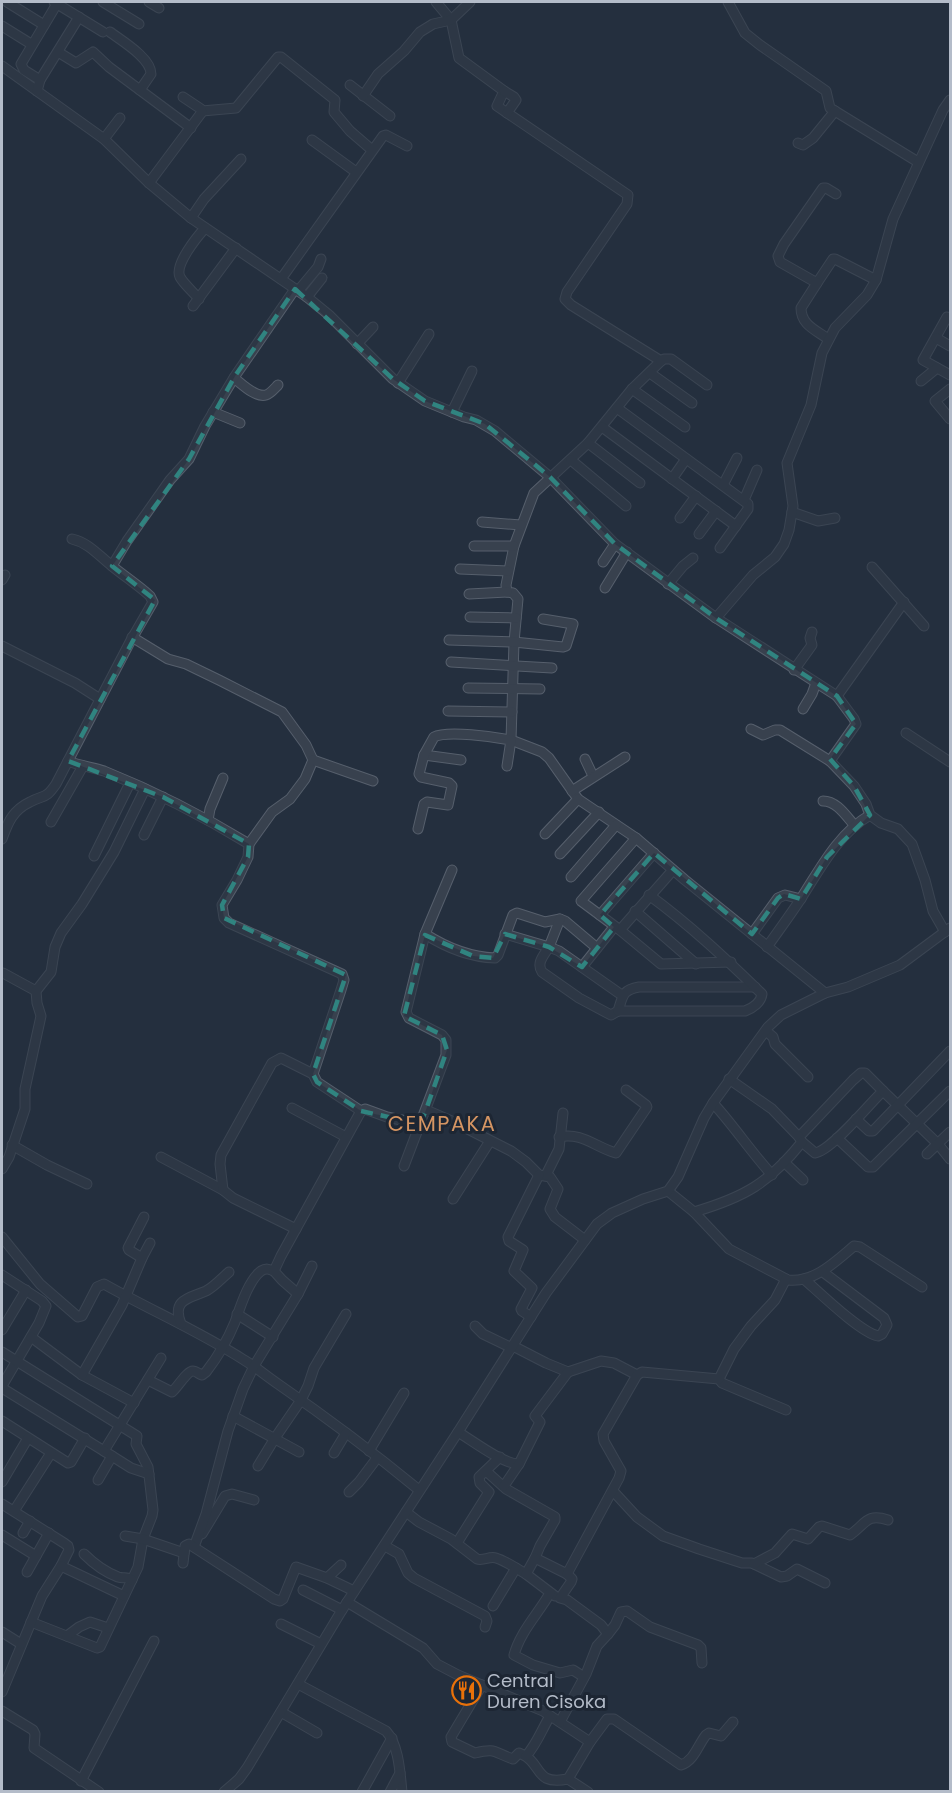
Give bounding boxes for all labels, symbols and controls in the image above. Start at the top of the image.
district label: CEMPAKA [388,1109,496,1138]
place label: Central Duren Cisoka [487,1668,606,1714]
restaurant icon: Central Duren Cisoka [450,1674,482,1706]

